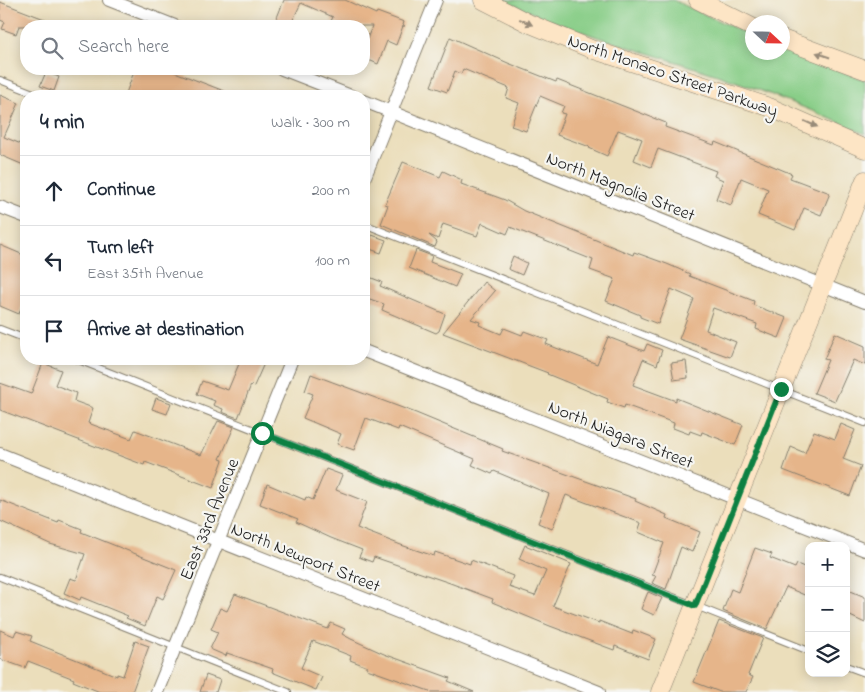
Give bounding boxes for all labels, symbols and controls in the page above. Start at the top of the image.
north arrow [745,15,790,60]
one-way arrow [519,18,533,26]
search box [20,20,370,75]
street label: North Monaco Street Parkway [564,29,781,125]
icon: search [38,34,66,62]
text: Search here [78,34,169,61]
one-way arrow [816,51,831,59]
text: 4 min [40,108,84,138]
text: Walk · 300 m [271,111,350,135]
one-way arrow [804,120,818,128]
street label: North Magnolia Street [542,146,699,231]
icon: ahead [40,177,68,205]
text: Continue [87,177,155,204]
text: 200 m [312,179,350,203]
text: Turn left [87,235,154,262]
icon: left [40,247,68,275]
text: 100 m [315,249,350,273]
text: East 35th Avenue [87,262,203,286]
icon: arrive [40,317,68,345]
text: Arrive at destination [87,317,244,344]
route end [770,378,793,401]
street label: North Niagara Street [543,395,697,478]
route start [251,422,274,445]
street label: East 33rd Avenue [175,454,247,585]
street label: North Newport Street [227,517,384,601]
map controls [805,542,850,677]
button: + [805,542,850,587]
button: − [805,587,850,632]
button: layers [805,632,850,677]

